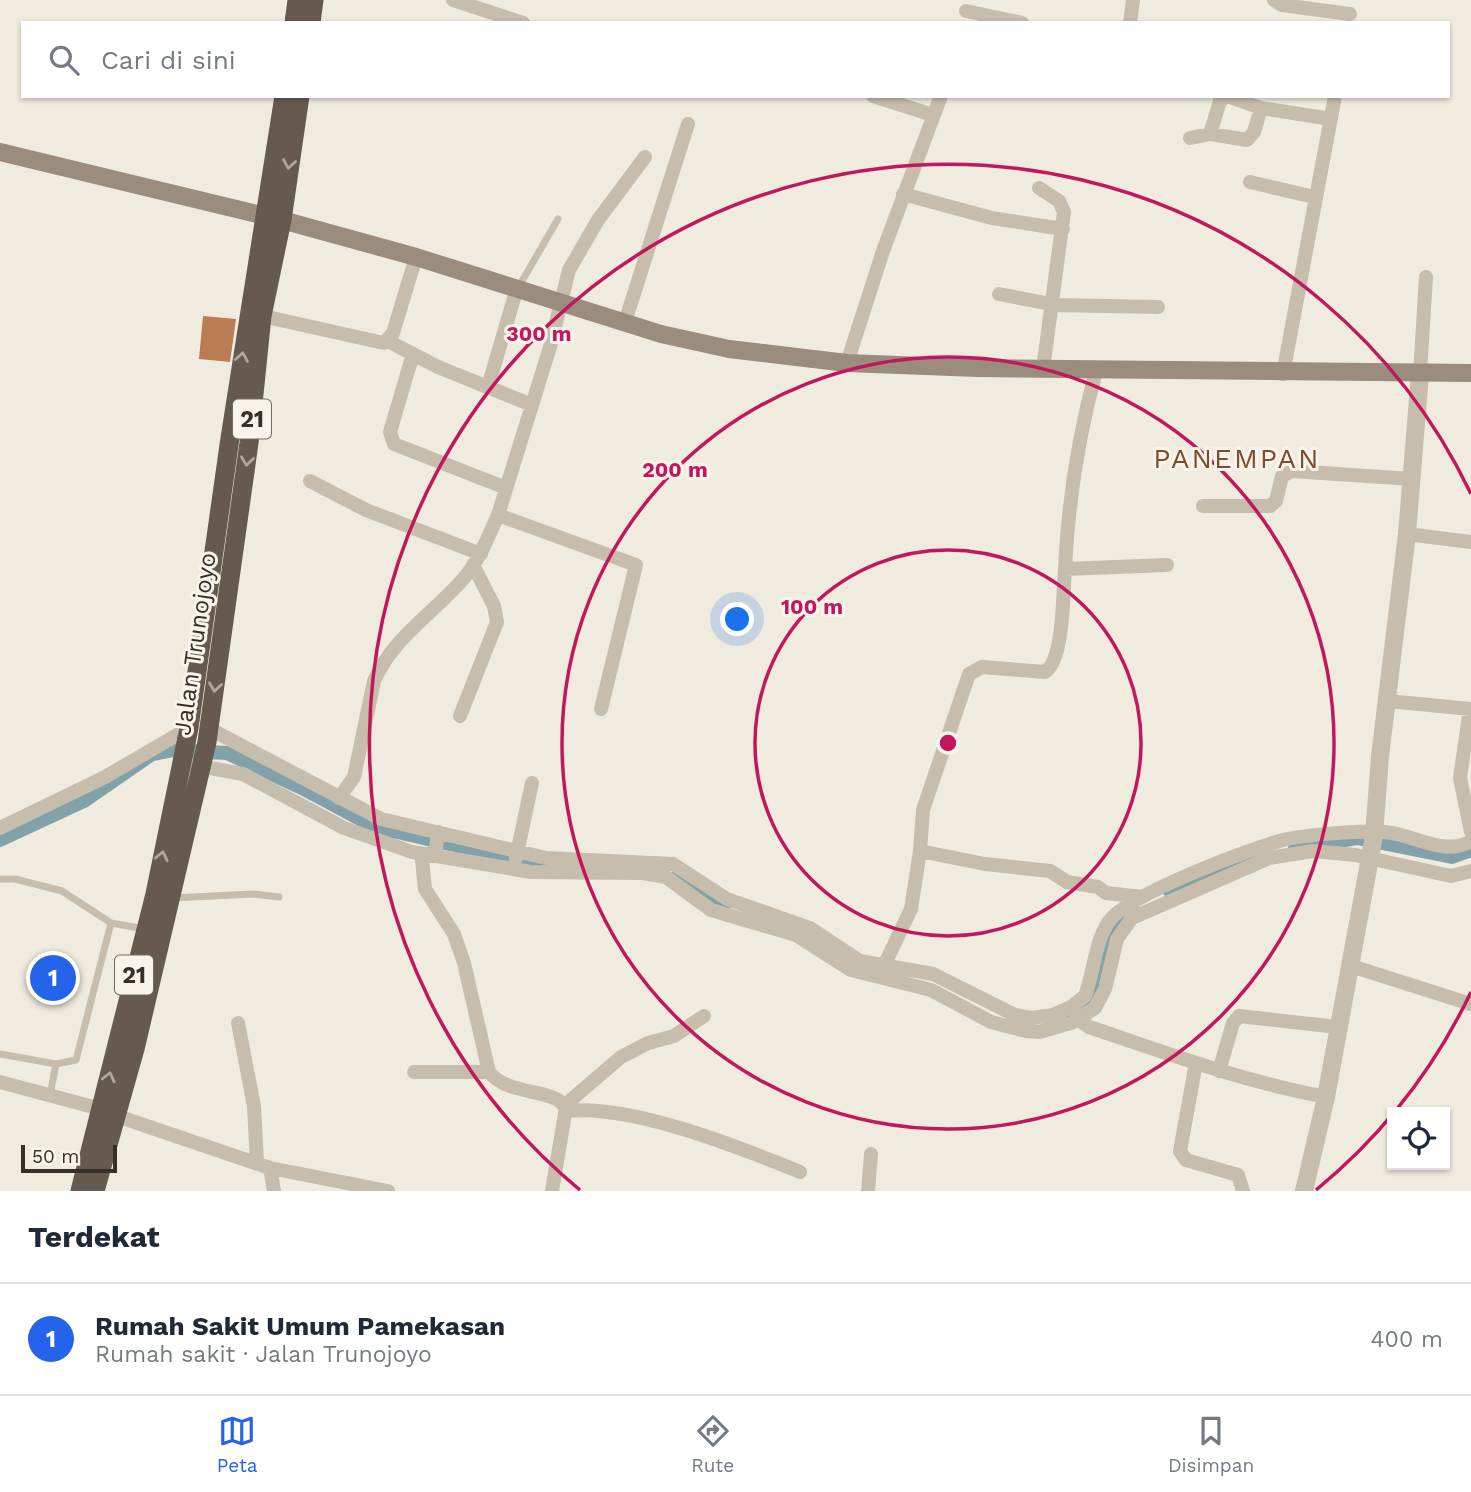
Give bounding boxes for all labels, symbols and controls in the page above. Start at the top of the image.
search box [21,21,1450,98]
icon: search [45,41,83,79]
text: Cari di sini [101,45,236,75]
one-way arrow [282,158,297,170]
text: 300 m [506,321,572,346]
one-way arrow [234,352,249,363]
road number: 21 [233,400,271,438]
district label: PANEMPAN [1153,442,1321,475]
one-way arrow [239,455,254,467]
text: 200 m [642,457,708,482]
street label: Jalan Trunojoyo [168,551,222,737]
text: 100 m [781,594,843,619]
your location [720,602,754,636]
one-way arrow [207,681,222,692]
centre of rings [936,731,960,755]
one-way arrow [154,850,169,862]
pin: 1 [30,952,76,1004]
road number: 21 [115,956,153,994]
one-way arrow [101,1072,115,1084]
map controls [1387,1107,1450,1170]
button: locate [1387,1107,1450,1170]
scale bar [21,1142,117,1174]
text: 50 m [32,1145,79,1168]
text: Terdekat [28,1219,160,1254]
text: Rumah Sakit Umum Pamekasan [95,1311,505,1341]
text: 1 [46,1326,56,1353]
text: 400 m [1371,1326,1443,1353]
text: Rumah sakit · Jalan Trunojoyo [95,1341,432,1368]
tab: Peta [217,1412,258,1477]
tab: Rute [691,1412,734,1477]
tab: Disimpan [1168,1412,1254,1477]

